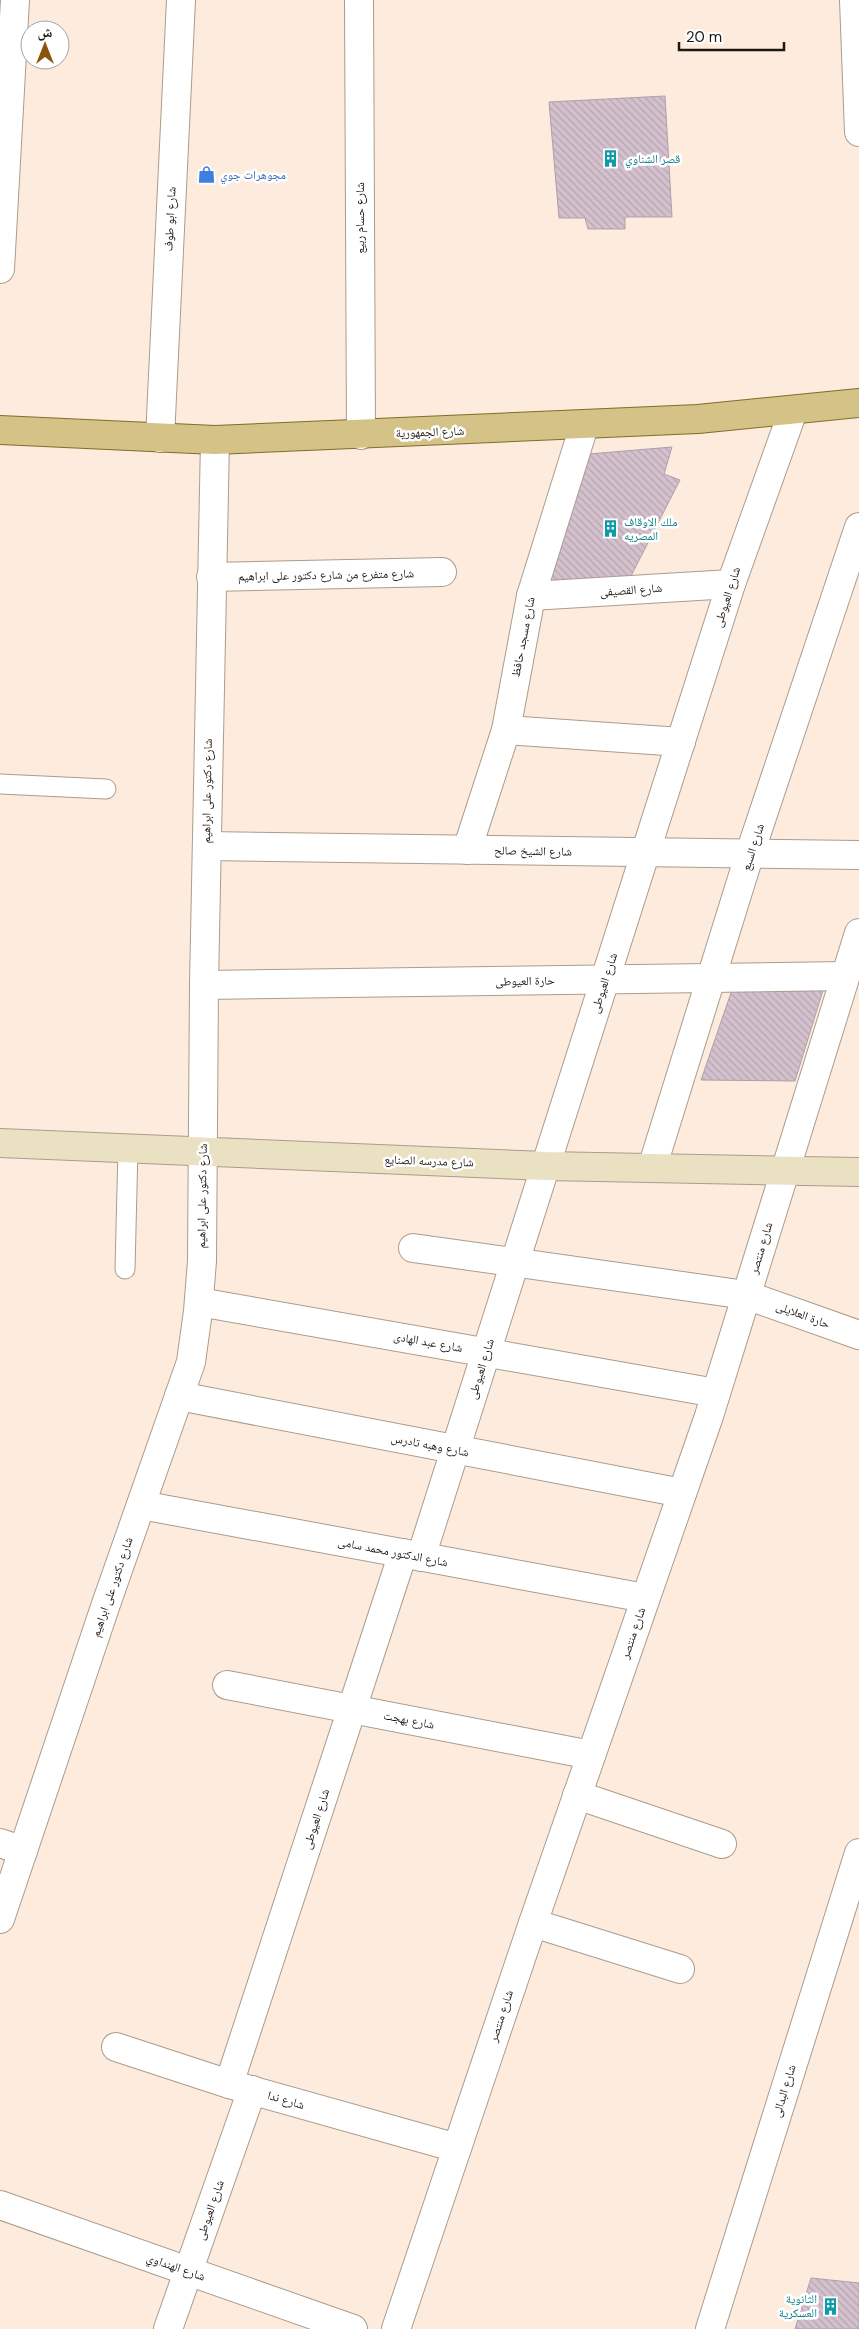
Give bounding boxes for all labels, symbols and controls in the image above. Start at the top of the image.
north arrow [20,20,70,70]
scale bar [679,20,784,52]
text: ش [38,23,53,41]
text: 20 m [686,27,722,47]
building icon: قصر الشناوي [601,149,621,169]
place label: قصر الشناوي [625,151,680,169]
shop icon: مجوهرات جوي [196,165,216,185]
place label: مجوهرات جوي [220,167,286,185]
street label: شارع حسام ربيع [352,182,368,254]
street label: شارع ابو طوف [160,186,180,252]
street label: شارع الجمهورية [395,423,465,441]
place label: ملك الاوقاف المصريه [624,514,677,544]
building icon: ملك الاوقاف المصريه [600,519,620,539]
street label: شارع متفرع من شارع دكتور على ابراهيم [238,565,414,585]
street label: شارع العيوطى [710,565,744,629]
street label: شارع القصيفى [599,580,663,600]
street label: شارع مسجد حافظ [507,595,539,678]
street label: شارع دكتور على ابراهيم [198,738,216,844]
street label: شارع السبع [738,821,768,873]
street label: شارع الشيخ صالح [494,842,572,860]
street label: شارع العيوطى [587,951,621,1015]
street label: حارة العيوطى [495,972,555,990]
street label: شارع دكتور على ابراهيم [193,1143,211,1249]
street label: شارع مدرسه الصنايع [384,1151,474,1171]
street label: شارع منتصر [745,1220,776,1277]
street label: حارة العلايلى [774,1298,833,1332]
street label: شارع عبد الهادى [392,1328,464,1356]
street label: شارع العيوطى [464,1337,498,1401]
street label: شارع وهبه تادرس [390,1430,470,1460]
street label: شارع الدكتور محمد سامى [337,1533,449,1571]
street label: شارع دكتور على ابراهيم [87,1535,137,1639]
street label: شارع منتصر [616,1605,649,1662]
street label: شارع بهجت [382,1707,436,1733]
street label: شارع العيوطى [299,1787,333,1851]
street label: شارع منتصر [485,1988,517,2045]
street label: شارع البدالى [768,2063,800,2119]
street label: شارع ندا [266,2087,306,2113]
street label: شارع العيوطى [192,2178,228,2242]
street label: شارع الهنداوي [144,2249,208,2286]
place label: الثانوية العسكرية [779,2291,817,2321]
building icon: الثانوية العسكرية [821,2296,841,2316]

